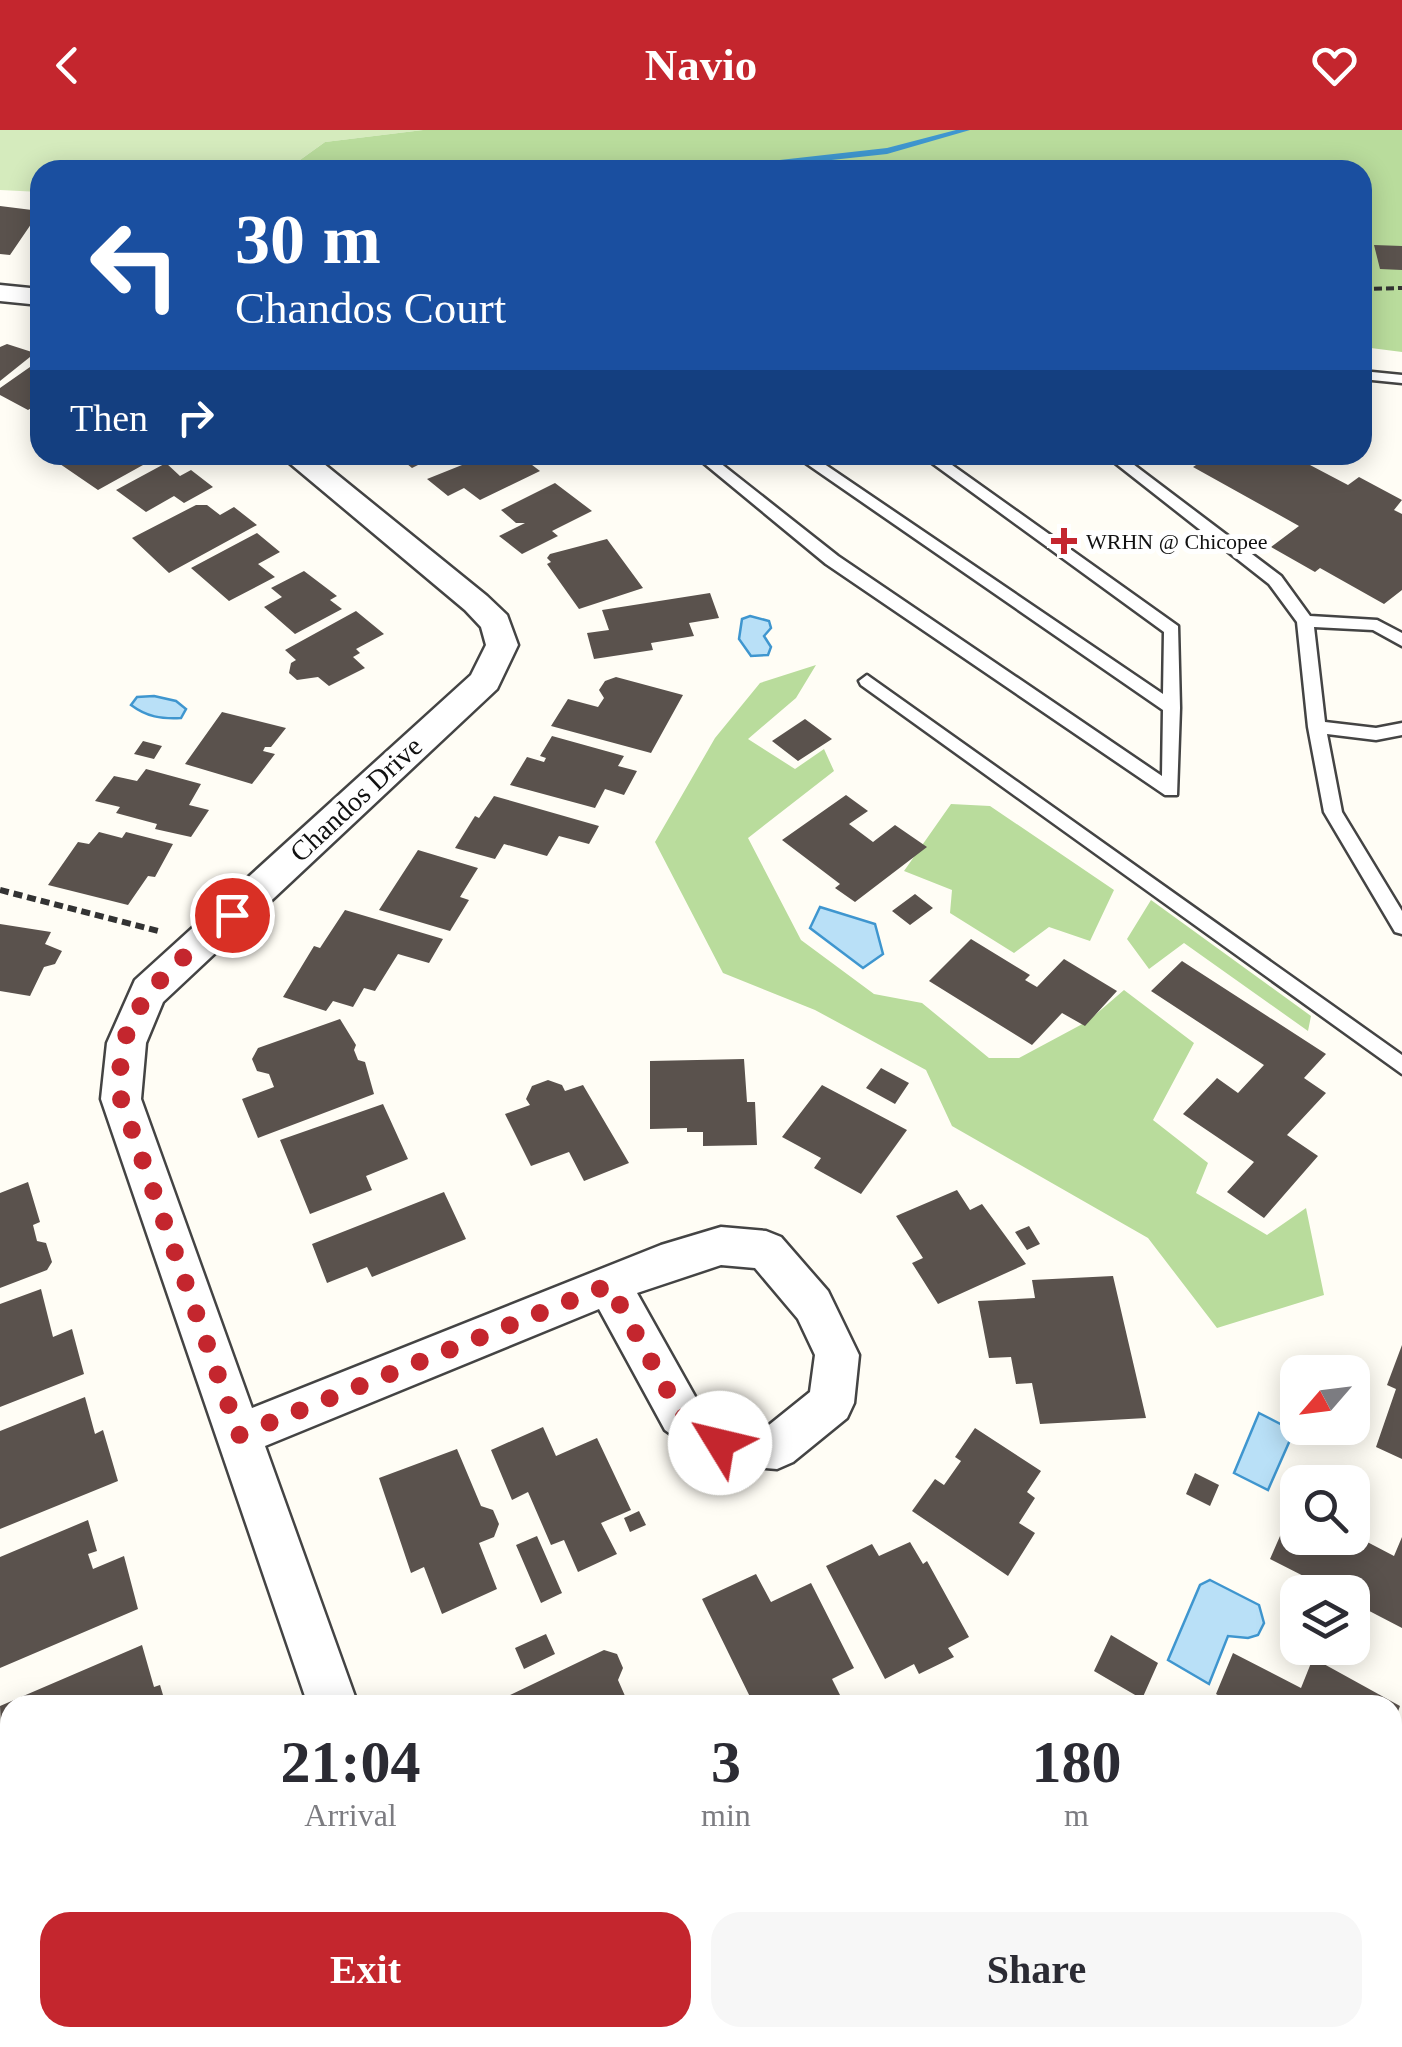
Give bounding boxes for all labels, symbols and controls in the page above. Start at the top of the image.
icon: back [40,38,95,93]
icon: heart [1307,38,1362,93]
text: Navio [645,40,757,90]
icon: left [70,200,200,330]
text: 30 m [235,201,381,278]
text: Chandos Court [235,283,506,333]
icon: right [168,390,223,445]
text: Then [70,397,148,439]
marker: WRHN @ Chicopee [1051,528,1077,554]
place label: WRHN @ Chicopee [1086,529,1268,554]
street label: Chandos Drive [284,730,428,868]
pin [190,873,275,958]
icon: arrive [205,888,260,943]
north arrow [1280,1355,1370,1445]
map controls [1280,1355,1370,1665]
position arrow [668,1391,772,1495]
button: search [1280,1465,1370,1555]
button: layers [1280,1575,1370,1665]
text: 21:04 [281,1729,421,1795]
text: 3 [711,1729,741,1795]
text: 180 [1031,1729,1121,1795]
text: Arrival [304,1797,397,1833]
text: min [701,1797,751,1833]
text: m [1064,1797,1089,1833]
button: Exit [40,1912,691,2027]
button: Share [711,1912,1362,2027]

